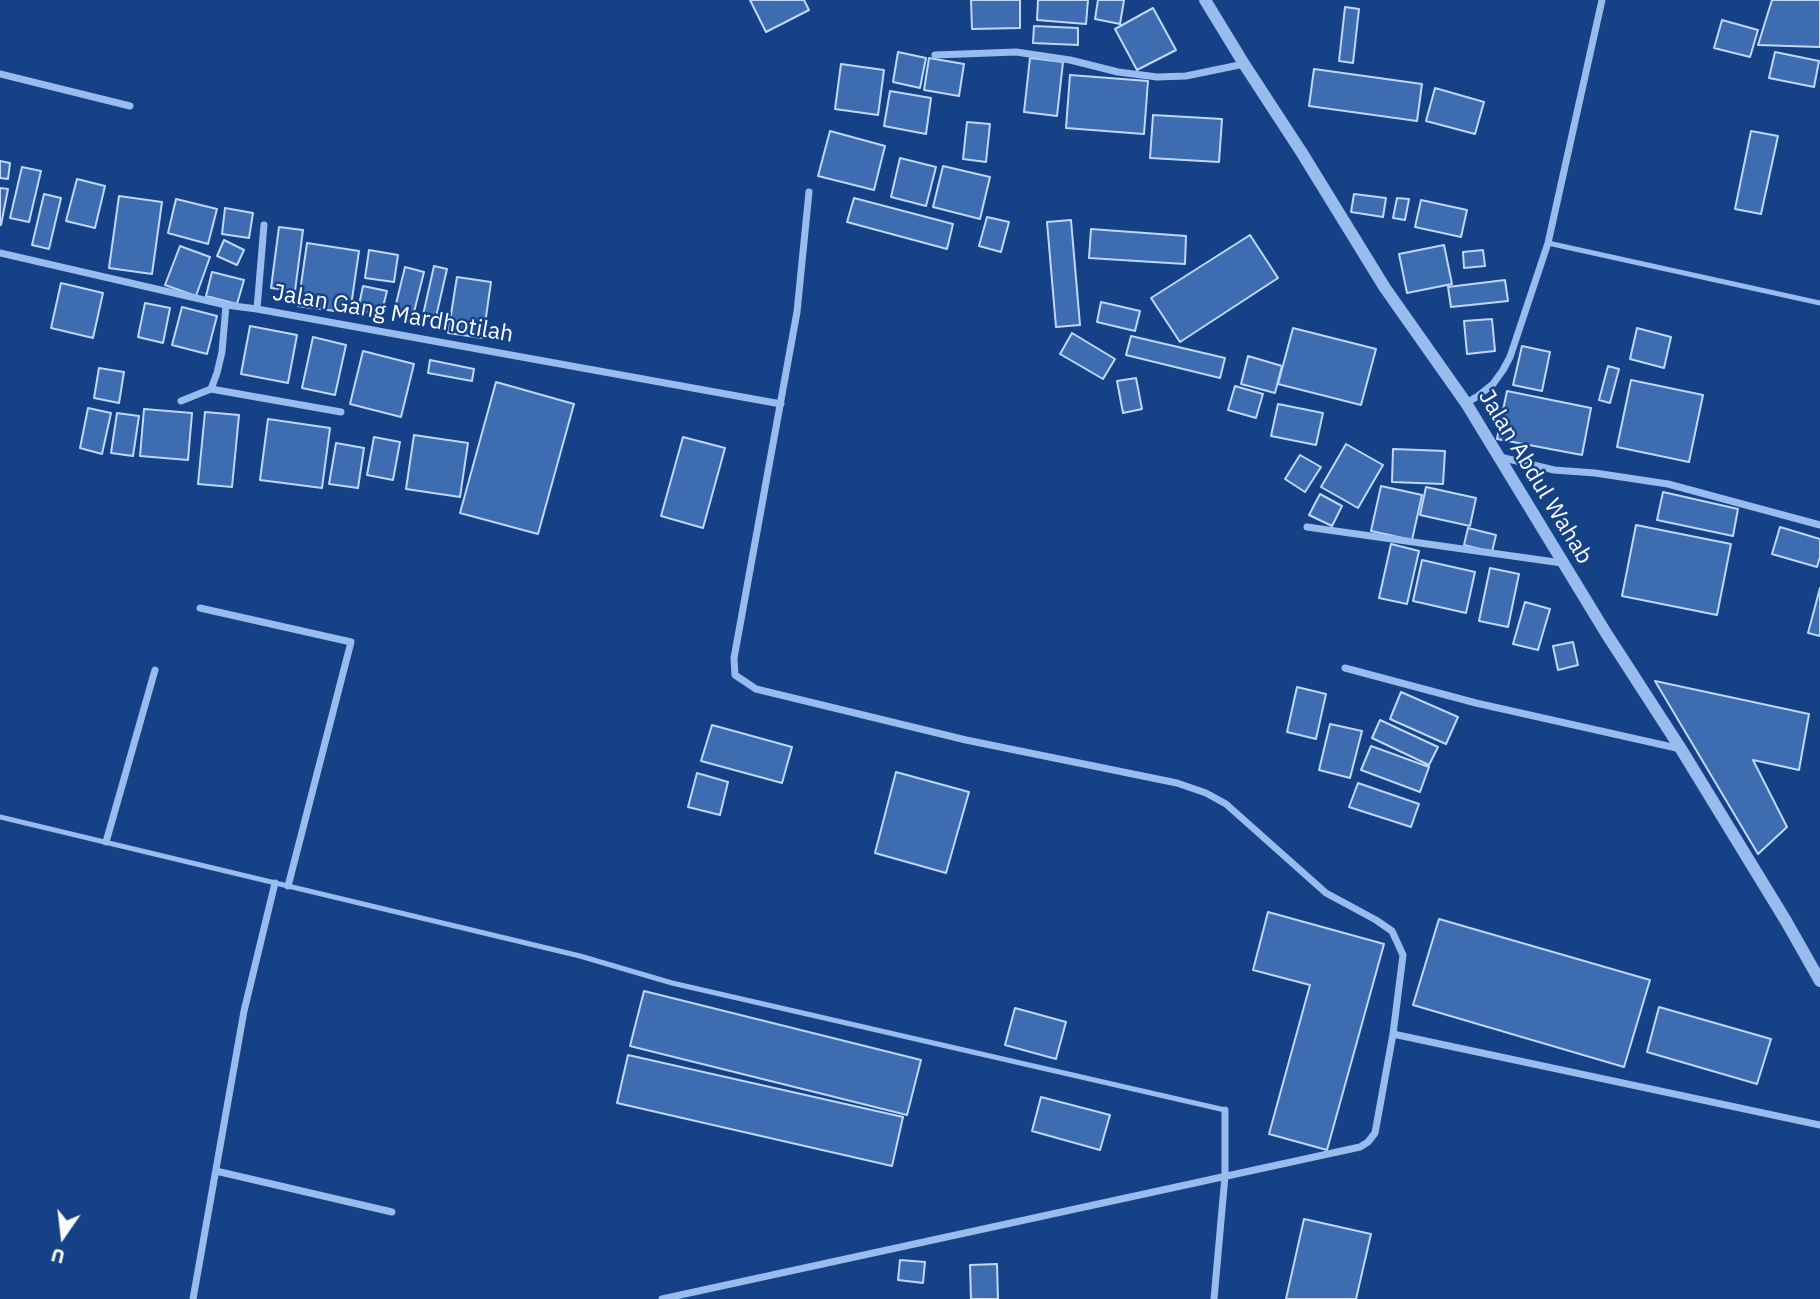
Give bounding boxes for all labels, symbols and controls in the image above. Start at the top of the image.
street label: Jalan Gang Mardhotilah [270,279,516,349]
street label: Jalan Abdul Wahab [1472,385,1598,569]
north arrow [28,1201,98,1271]
text: U [49,1243,67,1270]

